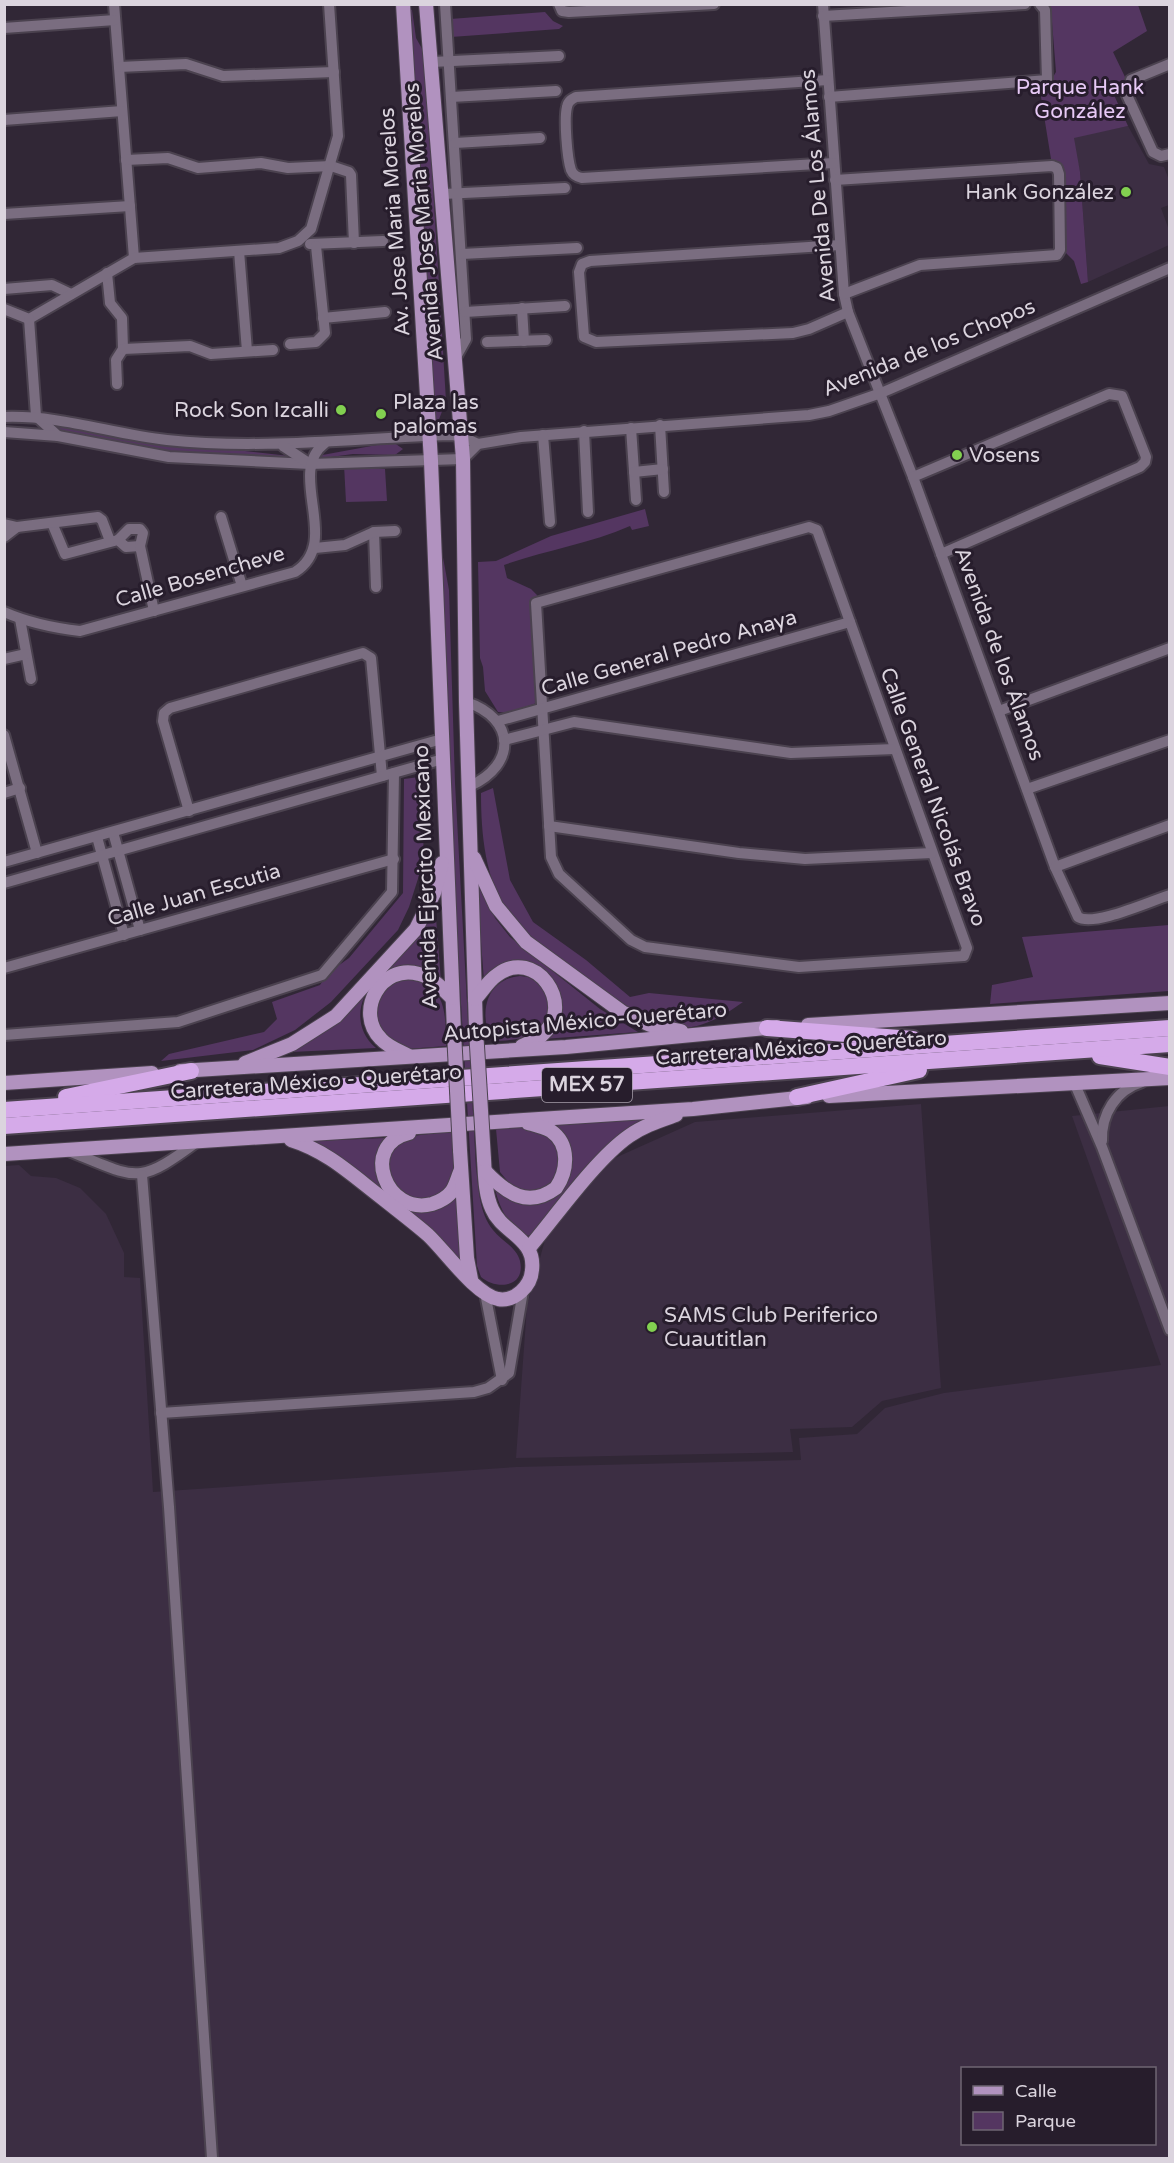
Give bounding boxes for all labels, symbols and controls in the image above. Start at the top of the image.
street label: Avenida De Los Álamos [795,68,841,304]
park label: Parque Hank González [1016,75,1144,124]
street label: Avenida Jose Maria Morelos [399,82,449,362]
street label: Av. Jose Maria Morelos [375,107,415,337]
place label: Hank González [965,180,1114,205]
marker: Hank González [1119,185,1133,199]
street label: Avenida de los Chopos [819,294,1039,402]
place label: Plaza las palomas [393,390,479,439]
place label: Rock Son Izcalli [174,398,329,423]
marker: Rock Son Izcalli [334,403,348,417]
marker: Plaza las palomas [374,407,388,421]
place label: Vosens [969,443,1040,468]
marker: Vosens [950,448,964,462]
street label: Calle Bosencheve [113,541,288,613]
street label: Avenida de los Álamos [949,544,1049,764]
street label: Calle General Pedro Anaya [538,604,800,702]
street label: Calle General Nicolás Bravo [875,664,991,930]
street label: Avenida Ejército Mexicano [409,745,443,1009]
street label: Calle Juan Escutia [104,858,284,932]
street label: Autopista México-Querétaro [442,997,728,1047]
street label: Carretera México - Querétaro [654,1025,948,1071]
street label: Carretera México - Querétaro [169,1059,463,1105]
road number: MEX 57 [542,1068,632,1102]
place label: SAMS Club Periferico Cuautitlan [664,1303,878,1352]
marker: SAMS Club Periferico Cuautitlan [645,1320,659,1334]
legend [961,2067,1156,2145]
text: Calle [1015,2080,1057,2102]
text: Parque [1015,2110,1076,2132]

